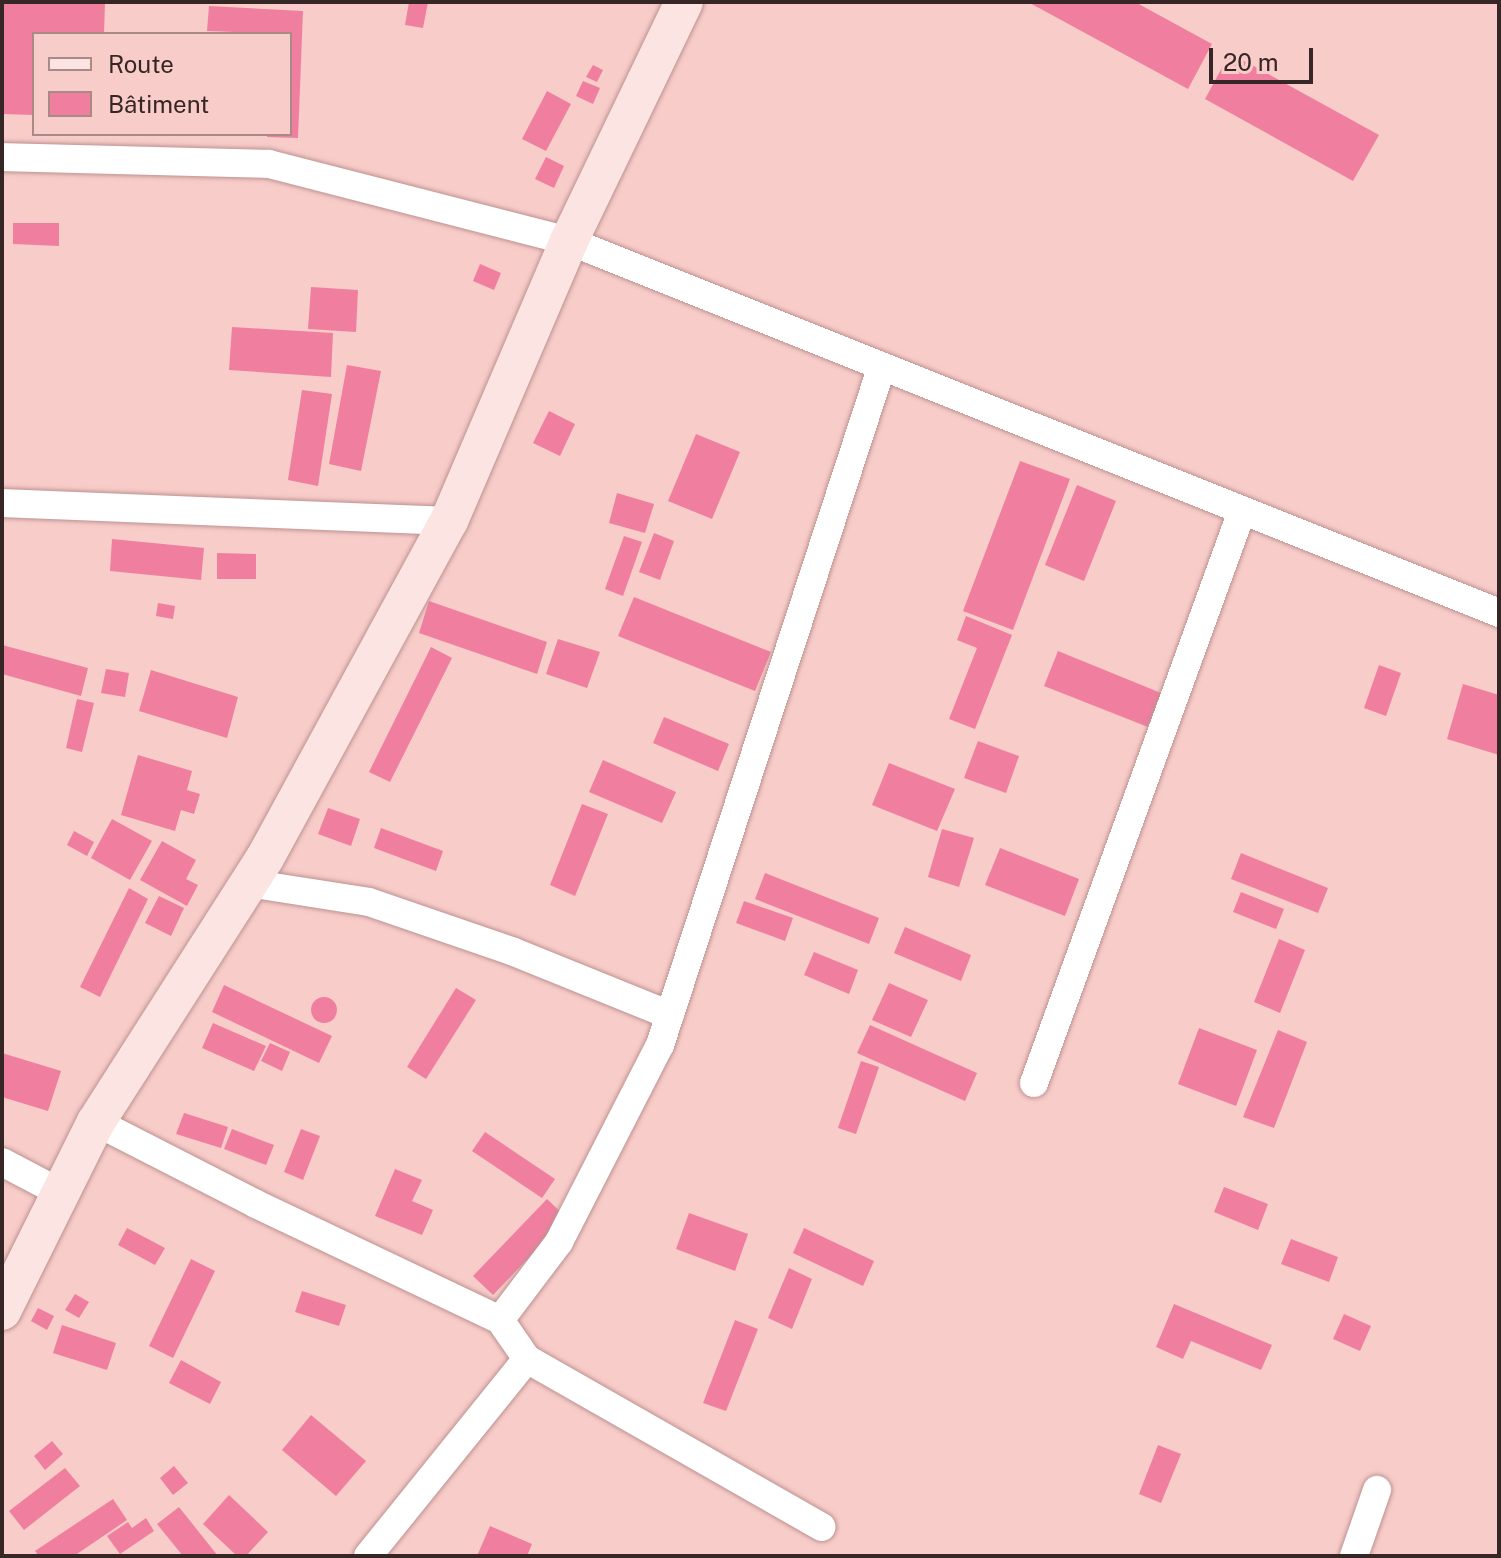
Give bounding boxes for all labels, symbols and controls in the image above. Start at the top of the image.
legend [32,32,292,136]
scale bar [1213,32,1317,82]
text: 20 m [1223,48,1279,76]
text: Route [108,50,174,78]
text: Bâtiment [108,90,209,118]

